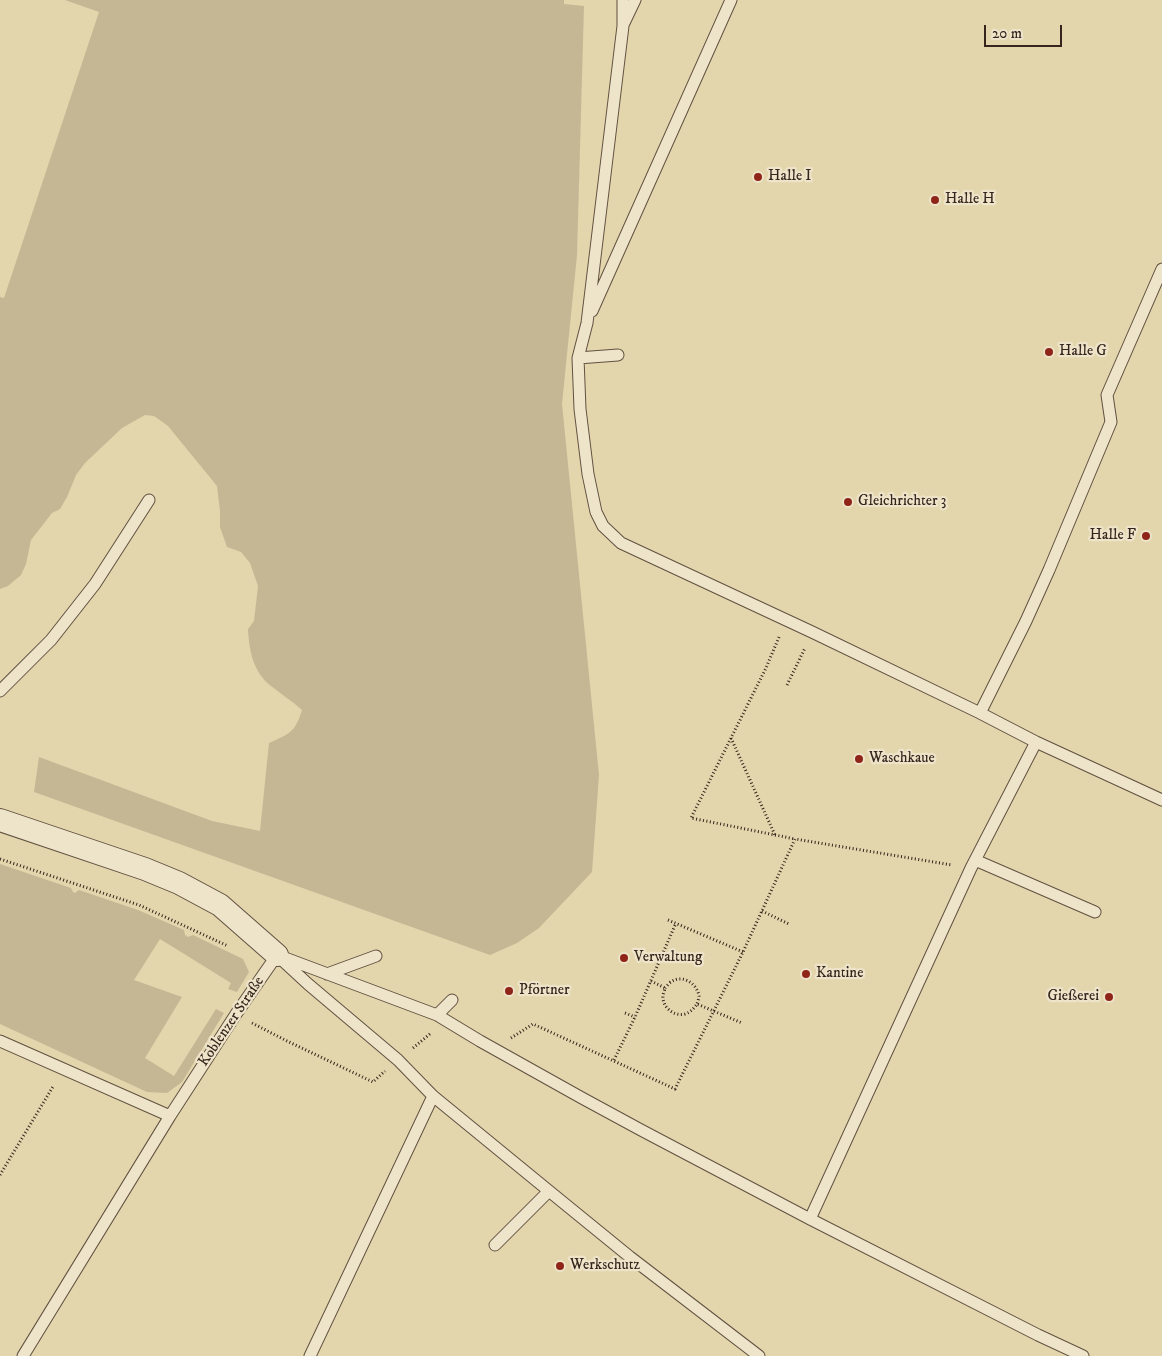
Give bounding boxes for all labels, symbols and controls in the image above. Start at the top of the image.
scale bar [987,15,1064,47]
text: 20 m [992,24,1022,43]
place label: Halle I [768,168,812,186]
marker: Halle I [752,171,764,183]
place label: Halle H [945,191,995,209]
marker: Halle H [929,194,941,206]
place label: Halle G [1059,343,1107,361]
marker: Halle G [1043,346,1055,358]
place label: Gleichrichter 3 [858,493,946,511]
marker: Gleichrichter 3 [842,496,854,508]
place label: Halle F [1089,527,1136,545]
marker: Halle F [1140,530,1152,542]
place label: Waschkaue [869,750,935,768]
marker: Waschkaue [853,753,865,765]
place label: Verwaltung [634,949,702,967]
marker: Verwaltung [618,952,630,964]
place label: Kantine [816,965,863,983]
marker: Kantine [800,968,812,980]
street label: Koblenzer Straße [195,974,269,1070]
place label: Pförtner [519,982,570,1000]
marker: Pförtner [503,985,515,997]
place label: Gießerei [1047,988,1099,1006]
marker: Gießerei [1103,991,1115,1003]
place label: Werkschutz [570,1257,640,1275]
marker: Werkschutz [554,1260,566,1272]

